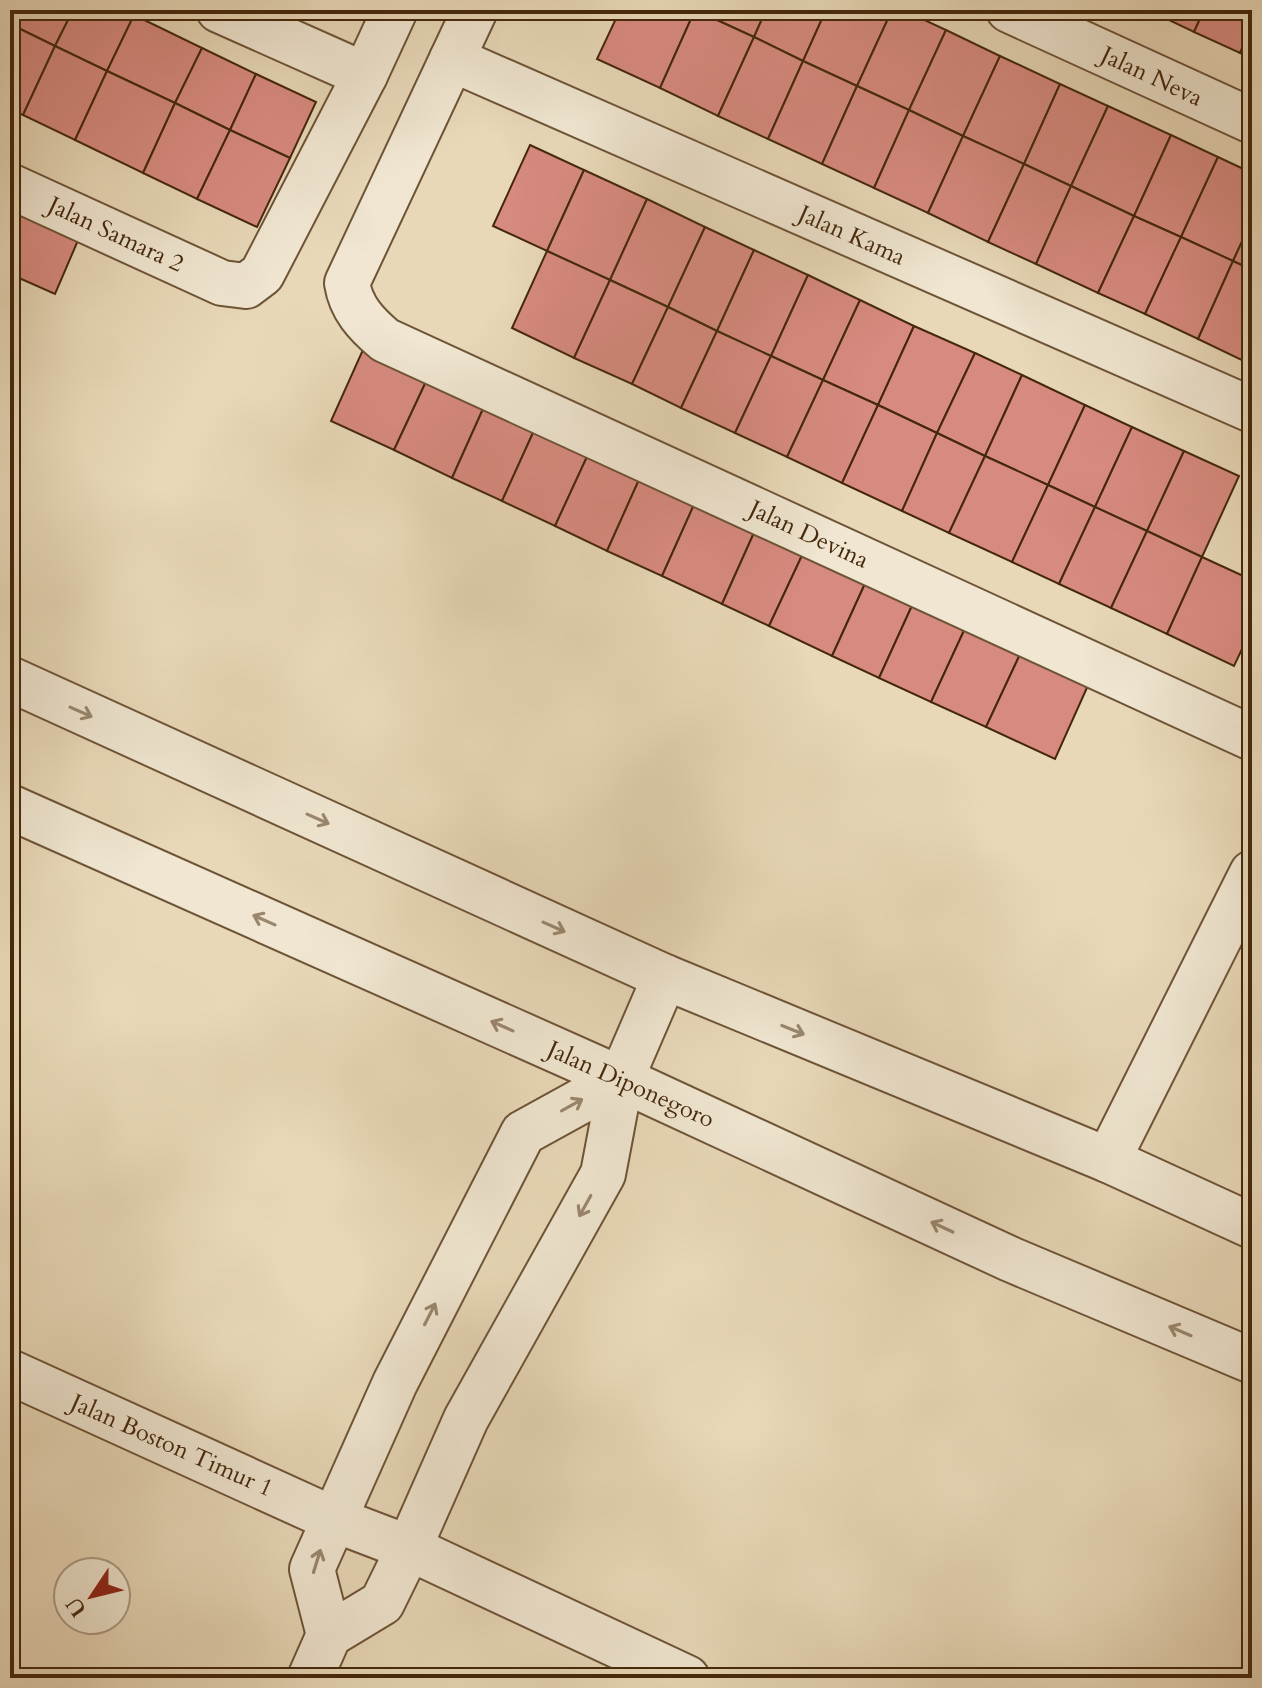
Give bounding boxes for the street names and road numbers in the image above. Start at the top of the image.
street label: Jalan Neva [1093,37,1209,115]
street label: Jalan Samara 2 [40,187,189,280]
street label: Jalan Kama [790,196,911,274]
street label: Jalan Devina [741,491,874,577]
street label: Jalan Diponegoro [539,1032,720,1136]
street label: Jalan Boston Timur 1 [63,1385,278,1505]

